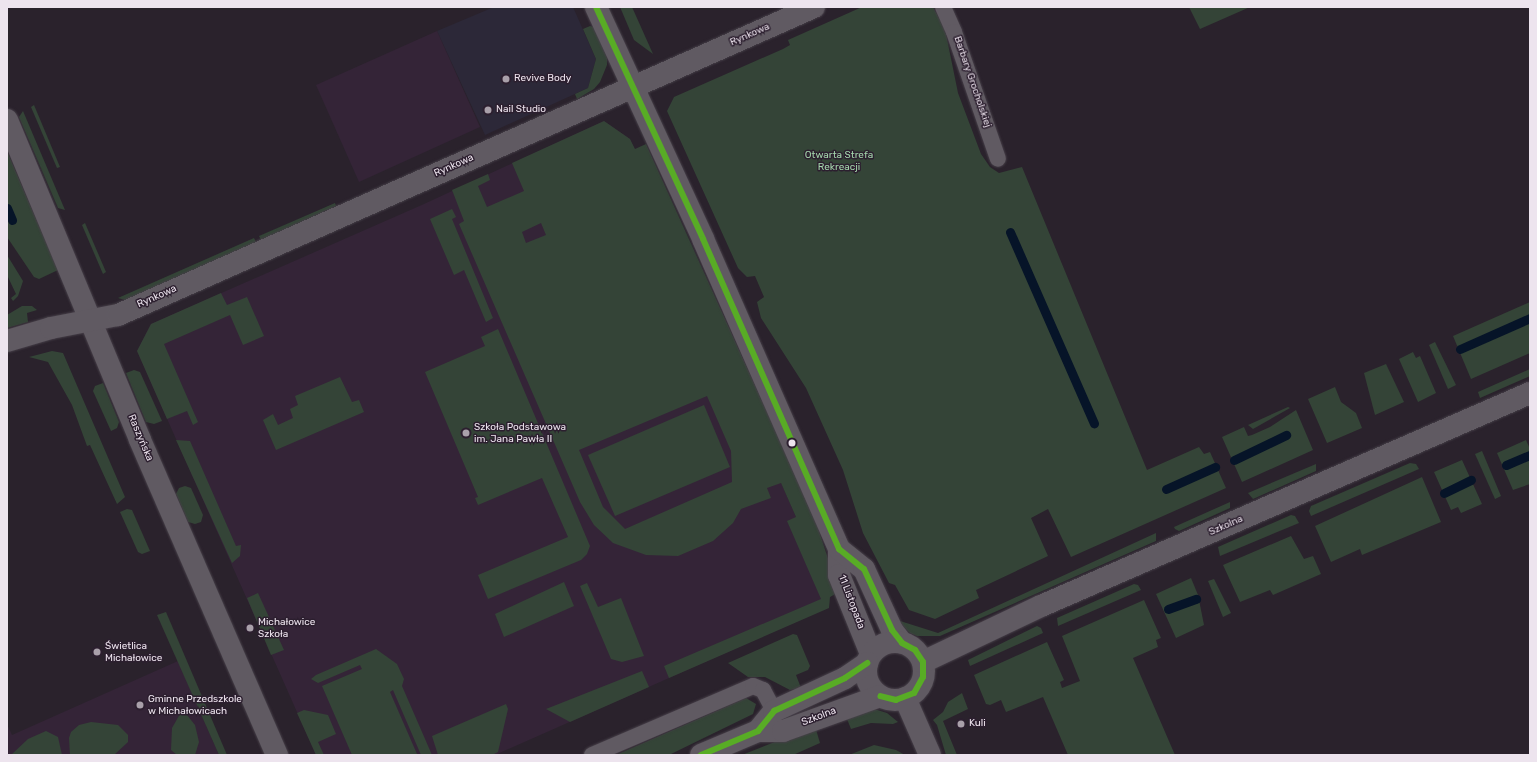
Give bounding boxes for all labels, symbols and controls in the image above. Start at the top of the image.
street label: Rynkowa [728,21,772,49]
street label: Barbary Grocholskiej [951,35,993,129]
place label: Revive Body [514,73,571,85]
marker: Revive Body [501,74,511,84]
place label: Nail Studio [496,104,546,116]
marker: Nail Studio [483,105,493,115]
park label: Otwarta Strefa Rekreacji [805,149,873,172]
street label: Rynkowa [432,152,476,180]
street label: Rynkowa [135,283,179,311]
street label: Raszyńska [125,413,155,463]
place label: Szkoła Podstawowa im. Jana Pawła II [474,421,566,444]
marker: Szkoła Podstawowa im. Jana Pawła II [461,428,471,438]
unlabelled marker [787,438,797,448]
street label: Szkolna [1207,513,1245,539]
street label: 11 Listopada [835,573,867,631]
place label: Michałowice Szkoła [258,616,315,640]
marker: Michałowice Szkoła [245,623,255,633]
place label: Świetlica Michałowice [105,640,162,664]
marker: Świetlica Michałowice [92,647,102,657]
place label: Gminne Przedszkole w Michałowicach [148,693,242,716]
marker: Gminne Przedszkole w Michałowicach [135,700,145,710]
street label: Szkolna [800,705,838,729]
place label: Kuli [969,718,986,730]
marker: Kuli [956,719,966,729]

